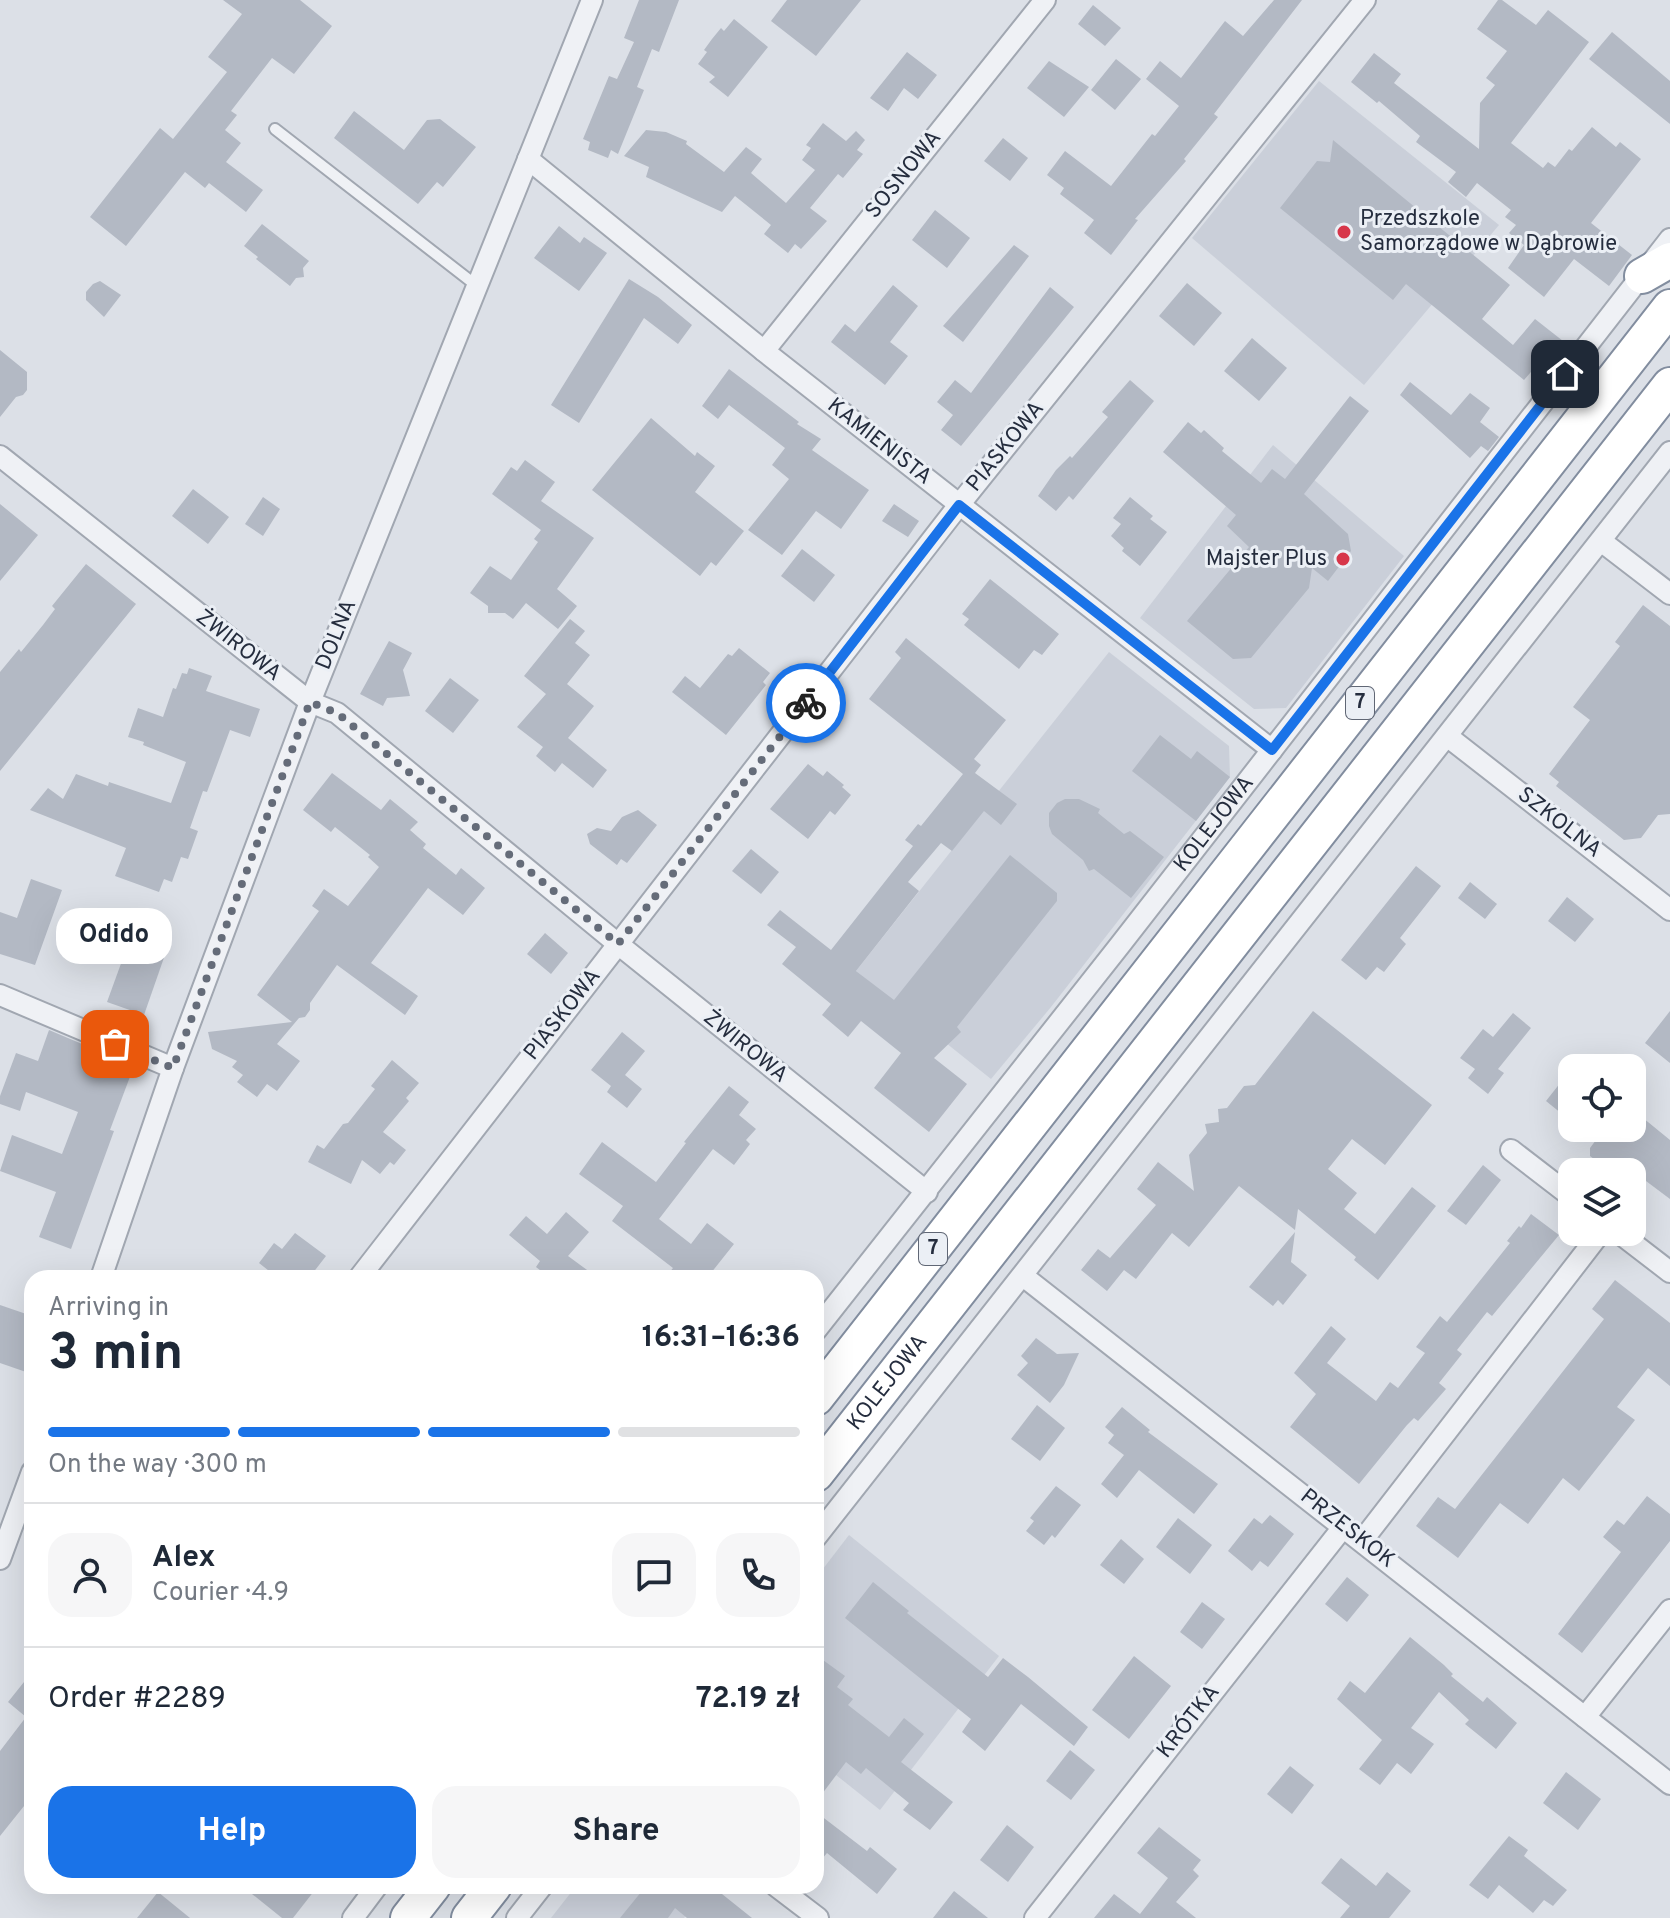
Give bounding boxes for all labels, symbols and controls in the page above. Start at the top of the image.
street label: SOSNOWA [860,125,948,225]
place label: Przedszkole Samorządowe w Dąbrowie [1360,206,1617,258]
marker: Przedszkole Samorządowe w Dąbrowie [1335,223,1353,241]
pin [1531,340,1599,408]
icon: home [1543,352,1587,396]
street label: KAMIENISTA [821,393,937,491]
street label: PIASKOWA [961,396,1051,498]
place label: Majster Plus [1206,546,1327,573]
marker: Majster Plus [1334,550,1352,568]
street label: DOLNA [311,596,363,674]
street label: ŻWIROWA [190,603,287,688]
courier [766,663,846,743]
icon: bike [784,681,828,725]
road number: 7 [1346,687,1374,719]
street label: KOLEJOWA [1168,770,1260,878]
street label: SZKOLNA [1512,782,1606,864]
callout: Odido [57,908,173,964]
text: Odido [79,919,149,952]
street label: PIASKOWA [519,964,607,1066]
street label: ŻWIROWA [697,1003,794,1089]
pin [81,1010,149,1078]
icon: bag [93,1022,137,1066]
map controls [1558,1054,1646,1246]
button: locate [1558,1054,1646,1142]
button: layers [1558,1158,1646,1246]
road number: 7 [919,1233,947,1265]
text: Arriving in [48,1292,169,1325]
text: 16:31–16:36 [642,1320,800,1357]
text: 3 min [48,1322,183,1388]
street label: KOLEJOWA [842,1329,934,1436]
text: On the way · 300 m [48,1449,267,1482]
street label: PRZESKOK [1294,1484,1400,1574]
button: person [48,1533,132,1617]
button: chat [612,1533,696,1617]
button: phone [716,1533,800,1617]
text: Alex [152,1540,216,1577]
text: Courier · 4.9 [152,1577,289,1610]
street label: KRÓTKA [1150,1678,1226,1764]
text: Order #2289 [48,1681,226,1718]
text: 72.19 zł [696,1681,800,1718]
button: Help [48,1786,416,1878]
button: Share [432,1786,800,1878]

